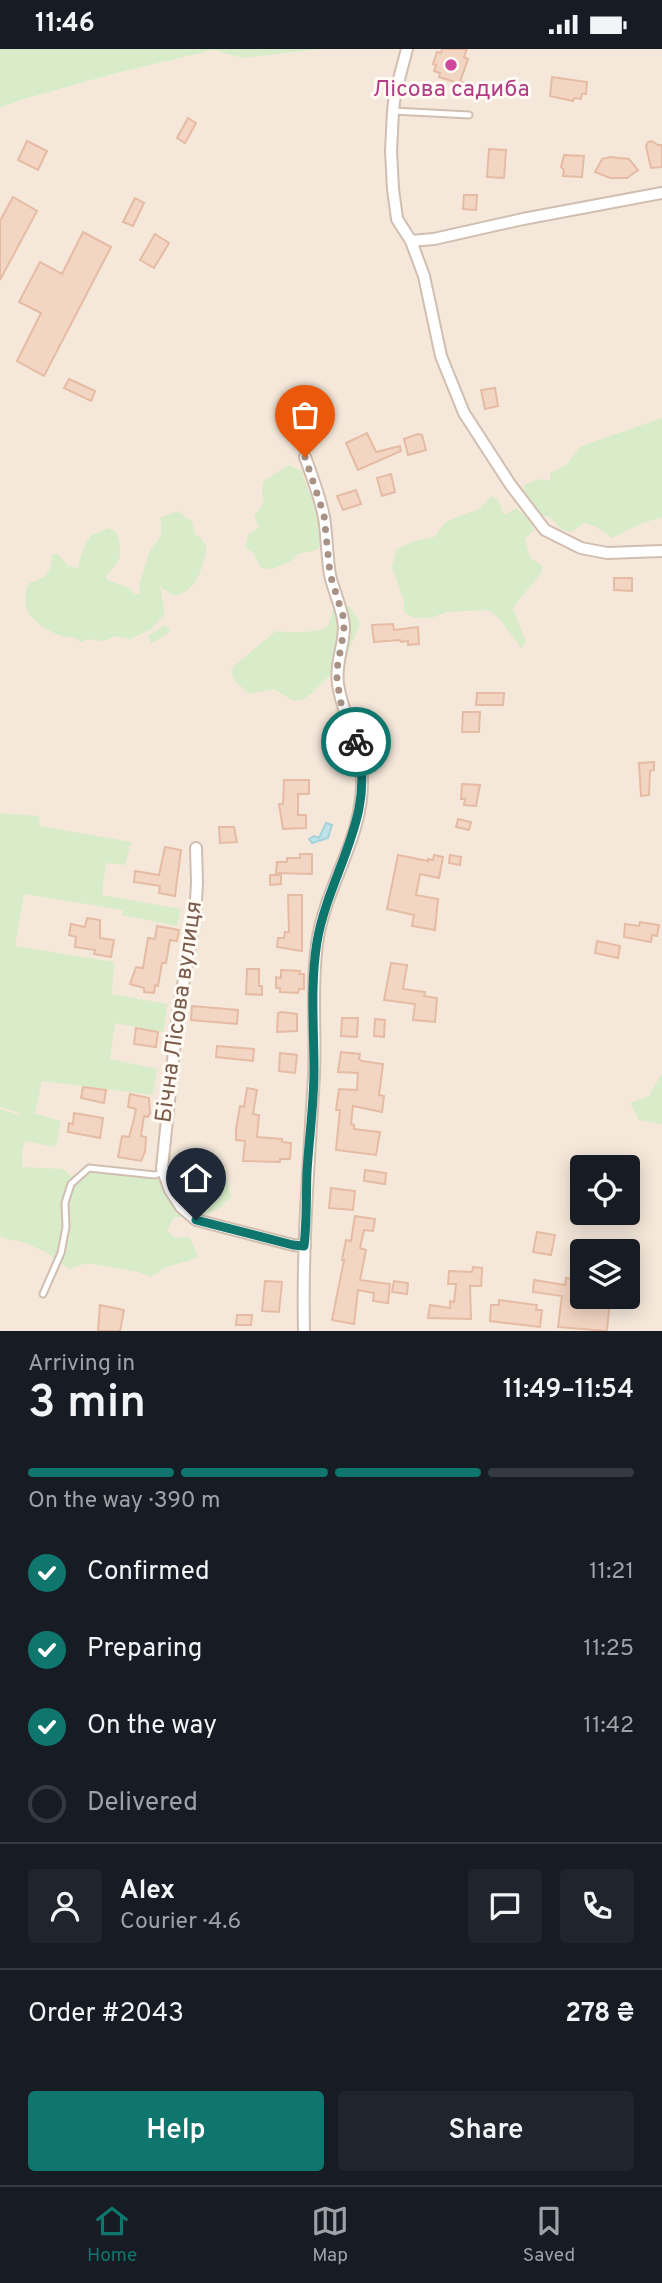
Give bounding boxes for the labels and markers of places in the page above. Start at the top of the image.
marker: Лісова садиба [443,57,459,73]
place label: Лісова садиба [372,76,530,105]
pin [275,385,335,457]
pin [166,1148,226,1220]

